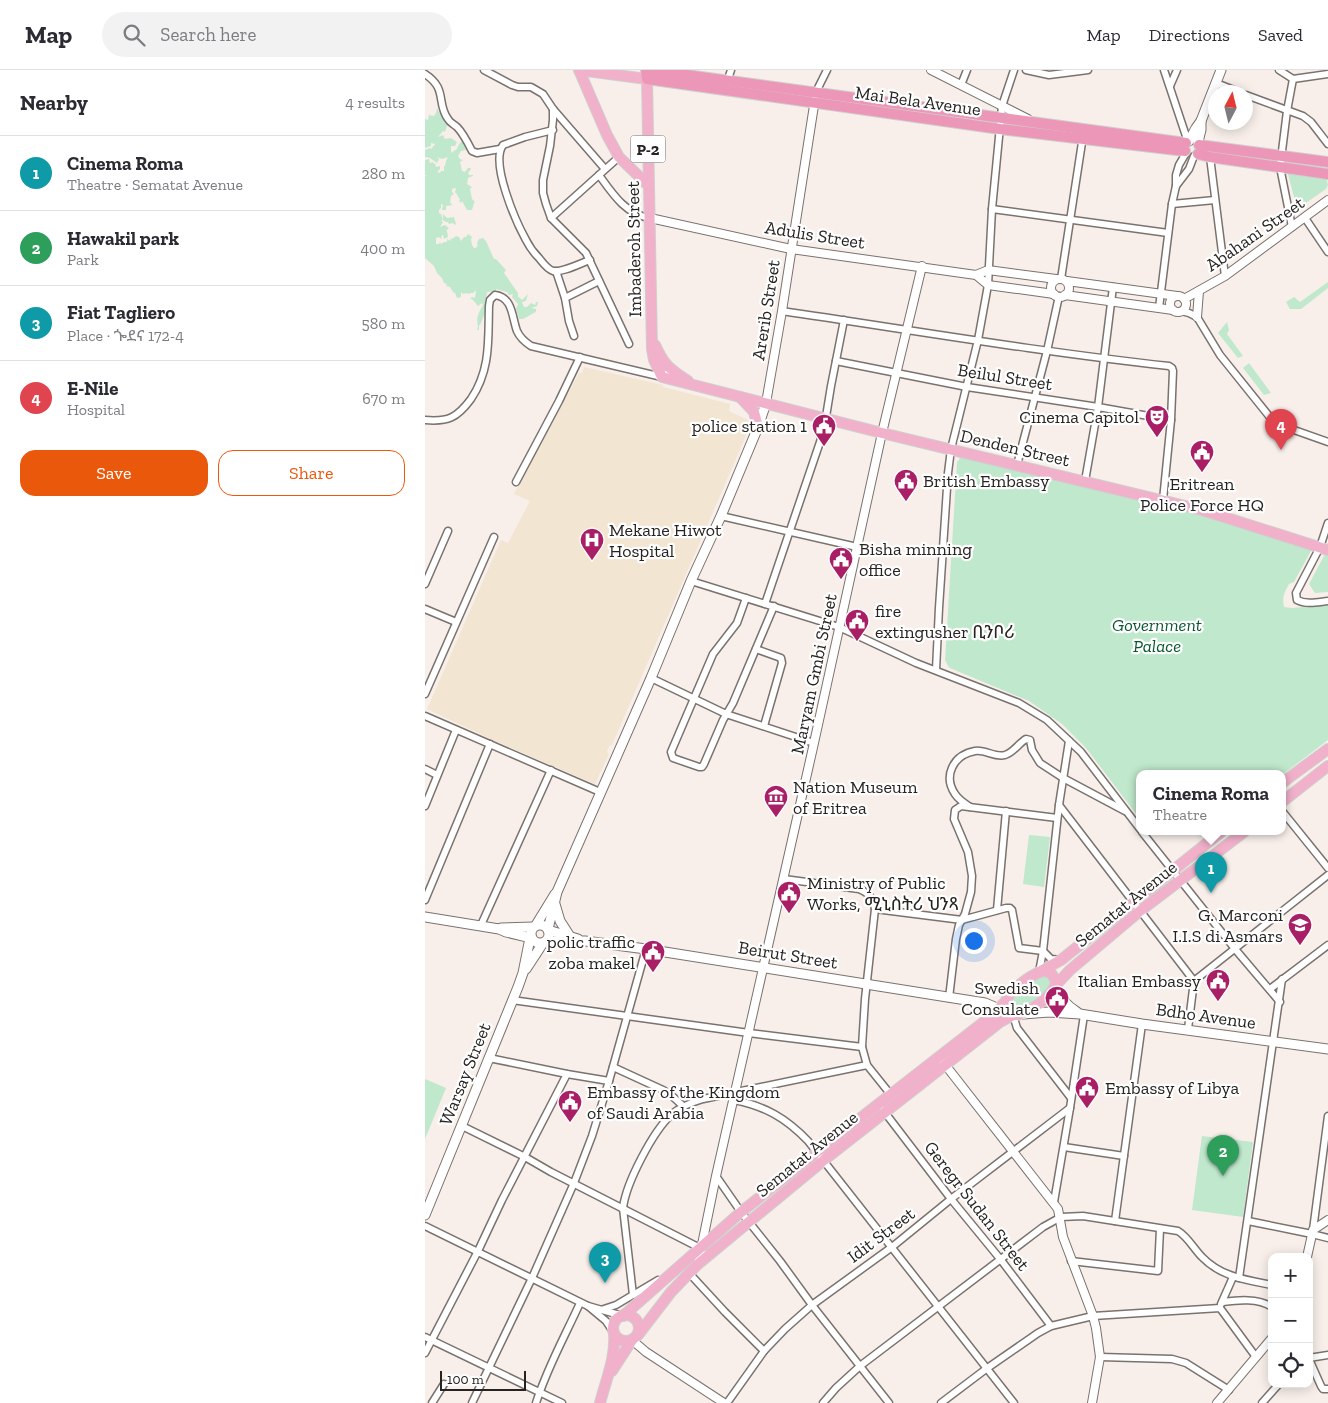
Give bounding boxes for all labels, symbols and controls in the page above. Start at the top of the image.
search box [102,12,452,57]
text: Map [25,20,72,49]
icon: search [120,21,148,49]
text: Search here [160,23,257,46]
text: Map [1086,24,1121,46]
text: Directions [1149,24,1230,46]
text: Saved [1258,24,1303,46]
street label: Mai Bela Avenue [854,81,982,121]
north arrow [1208,85,1253,130]
text: Nearby [20,90,88,115]
text: 4 results [345,93,405,112]
road number: P-2 [631,136,665,162]
text: Cinema Roma [67,152,183,175]
text: 1 [33,164,39,183]
text: 280 m [361,164,405,183]
text: Theatre · Sematat Avenue [67,175,243,194]
street label: Imbaderoh Street [622,180,646,317]
street label: Abahani Street [1201,192,1309,276]
street label: Adulis Street [764,216,867,254]
text: Hawakil park [67,227,179,250]
text: 2 [32,239,40,258]
text: 400 m [361,239,405,258]
text: Park [67,250,99,269]
street label: Arerib Street [747,258,785,362]
text: Fiat Tagliero [67,301,175,324]
text: 3 [32,314,40,333]
text: 580 m [362,314,405,333]
text: Place · ጐደና 172-4 [67,326,184,345]
street label: Beilul Street [956,359,1054,395]
text: E-Nile [67,377,118,400]
text: 4 [31,389,41,408]
text: 670 m [362,389,405,408]
text: Hospital [67,400,125,419]
theatre icon: Cinema Capitol [1144,404,1170,438]
place label: Cinema Capitol [1019,406,1139,428]
pin: 4 [1265,409,1297,450]
public building icon: police station 1 [811,413,837,447]
place label: police station 1 [692,415,807,437]
street label: Denden Street [958,425,1072,471]
public building icon: Eritrean Police Force HQ [1189,439,1215,473]
button: Save [20,450,208,496]
button: Share [218,450,405,496]
public building icon: British Embassy [893,468,919,502]
place label: British Embassy [923,470,1050,492]
place label: Eritrean Police Force HQ [1140,473,1264,516]
place label: Mekane Hiwot Hospital [609,519,722,562]
hospital icon: Mekane Hiwot Hospital [579,527,605,561]
place label: Bisha minning office [859,538,972,581]
public building icon: Bisha minning office [828,546,854,580]
street label: Maryam Gmbi Street [786,591,842,756]
place label: fire extingusher ቢንቦሪ [875,600,1015,643]
public building icon: fire extingusher ቢንቦሪ [844,608,870,642]
park label: Government Palace [1112,614,1202,657]
popup [1136,770,1286,835]
place label: Nation Museum of Eritrea [793,776,918,819]
text: Cinema Roma [1153,782,1269,805]
museum icon: Nation Museum of Eritrea [763,784,789,818]
text: Theatre [1153,805,1207,824]
pin: 1 [1195,852,1227,893]
street label: Sematat Avenue [1071,856,1181,952]
place label: Ministry of Public Works, ሚኒስትሪ ህንጻ [807,872,959,915]
public building icon: Ministry of Public Works, ሚኒስትሪ ህንጻ [776,880,802,914]
place label: G. Marconi I.I.S di Asmars [1172,904,1283,947]
school or university icon: G. Marconi I.I.S di Asmars [1287,912,1313,946]
your location [961,928,987,954]
place label: polic traffic zoba makel [547,931,635,974]
street label: Beirut Street [737,936,840,974]
public building icon: polic traffic zoba makel [640,939,666,973]
public building icon: Italian Embassy [1205,968,1231,1002]
place label: Italian Embassy [1078,970,1202,992]
place label: Swedish Consulate [961,977,1039,1020]
public building icon: Swedish Consulate [1044,985,1070,1019]
street label: Bdho Avenue [1155,998,1257,1034]
street label: Warsay Street [434,1019,496,1129]
public building icon: Embassy of Libya [1074,1075,1100,1109]
place label: Embassy of Libya [1105,1077,1239,1099]
place label: Embassy of the Kingdom of Saudi Arabia [587,1081,780,1124]
public building icon: Embassy of the Kingdom of Saudi Arabia [557,1089,583,1123]
street label: Sematat Avenue [752,1106,862,1202]
pin: 2 [1207,1135,1239,1176]
street label: Geregr Sudan Street [920,1137,1035,1275]
street label: Idit Street [843,1202,919,1267]
pin: 3 [589,1242,621,1283]
map controls [1268,1253,1313,1388]
button: + [1268,1253,1313,1298]
button: − [1268,1298,1313,1343]
button: locate [1268,1343,1313,1388]
scale bar [440,1368,526,1391]
text: 100 m [447,1371,484,1388]

